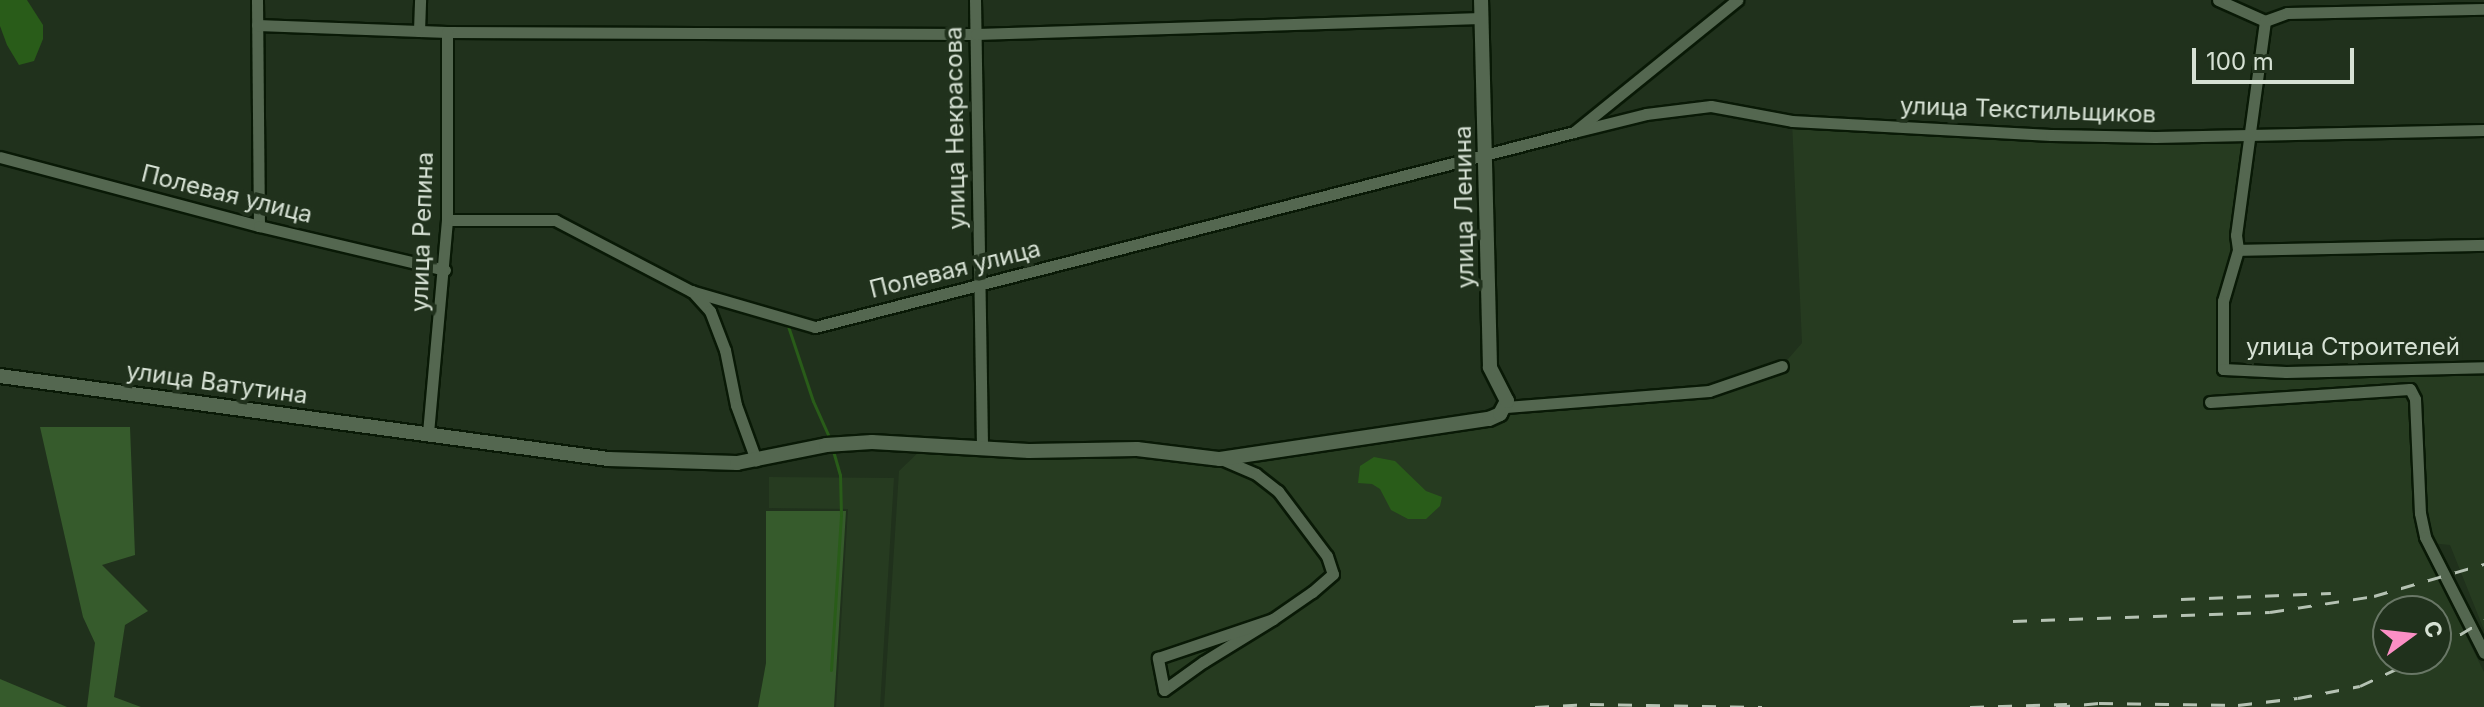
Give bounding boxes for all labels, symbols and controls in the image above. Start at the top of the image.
street label: улица Некрасова [939,26,971,230]
scale bar [2196,32,2358,82]
text: 100 m [2206,47,2274,76]
street label: улица Текстильщиков [1899,91,2157,129]
street label: улица Ленина [1448,125,1480,289]
street label: улица Репина [405,151,439,313]
street label: Полевая улица [138,159,316,229]
street label: Полевая улица [866,234,1044,304]
street label: улица Строителей [2246,333,2460,361]
street label: улица Ватутина [124,356,310,410]
north arrow [2372,595,2452,675]
text: С [2419,618,2448,641]

